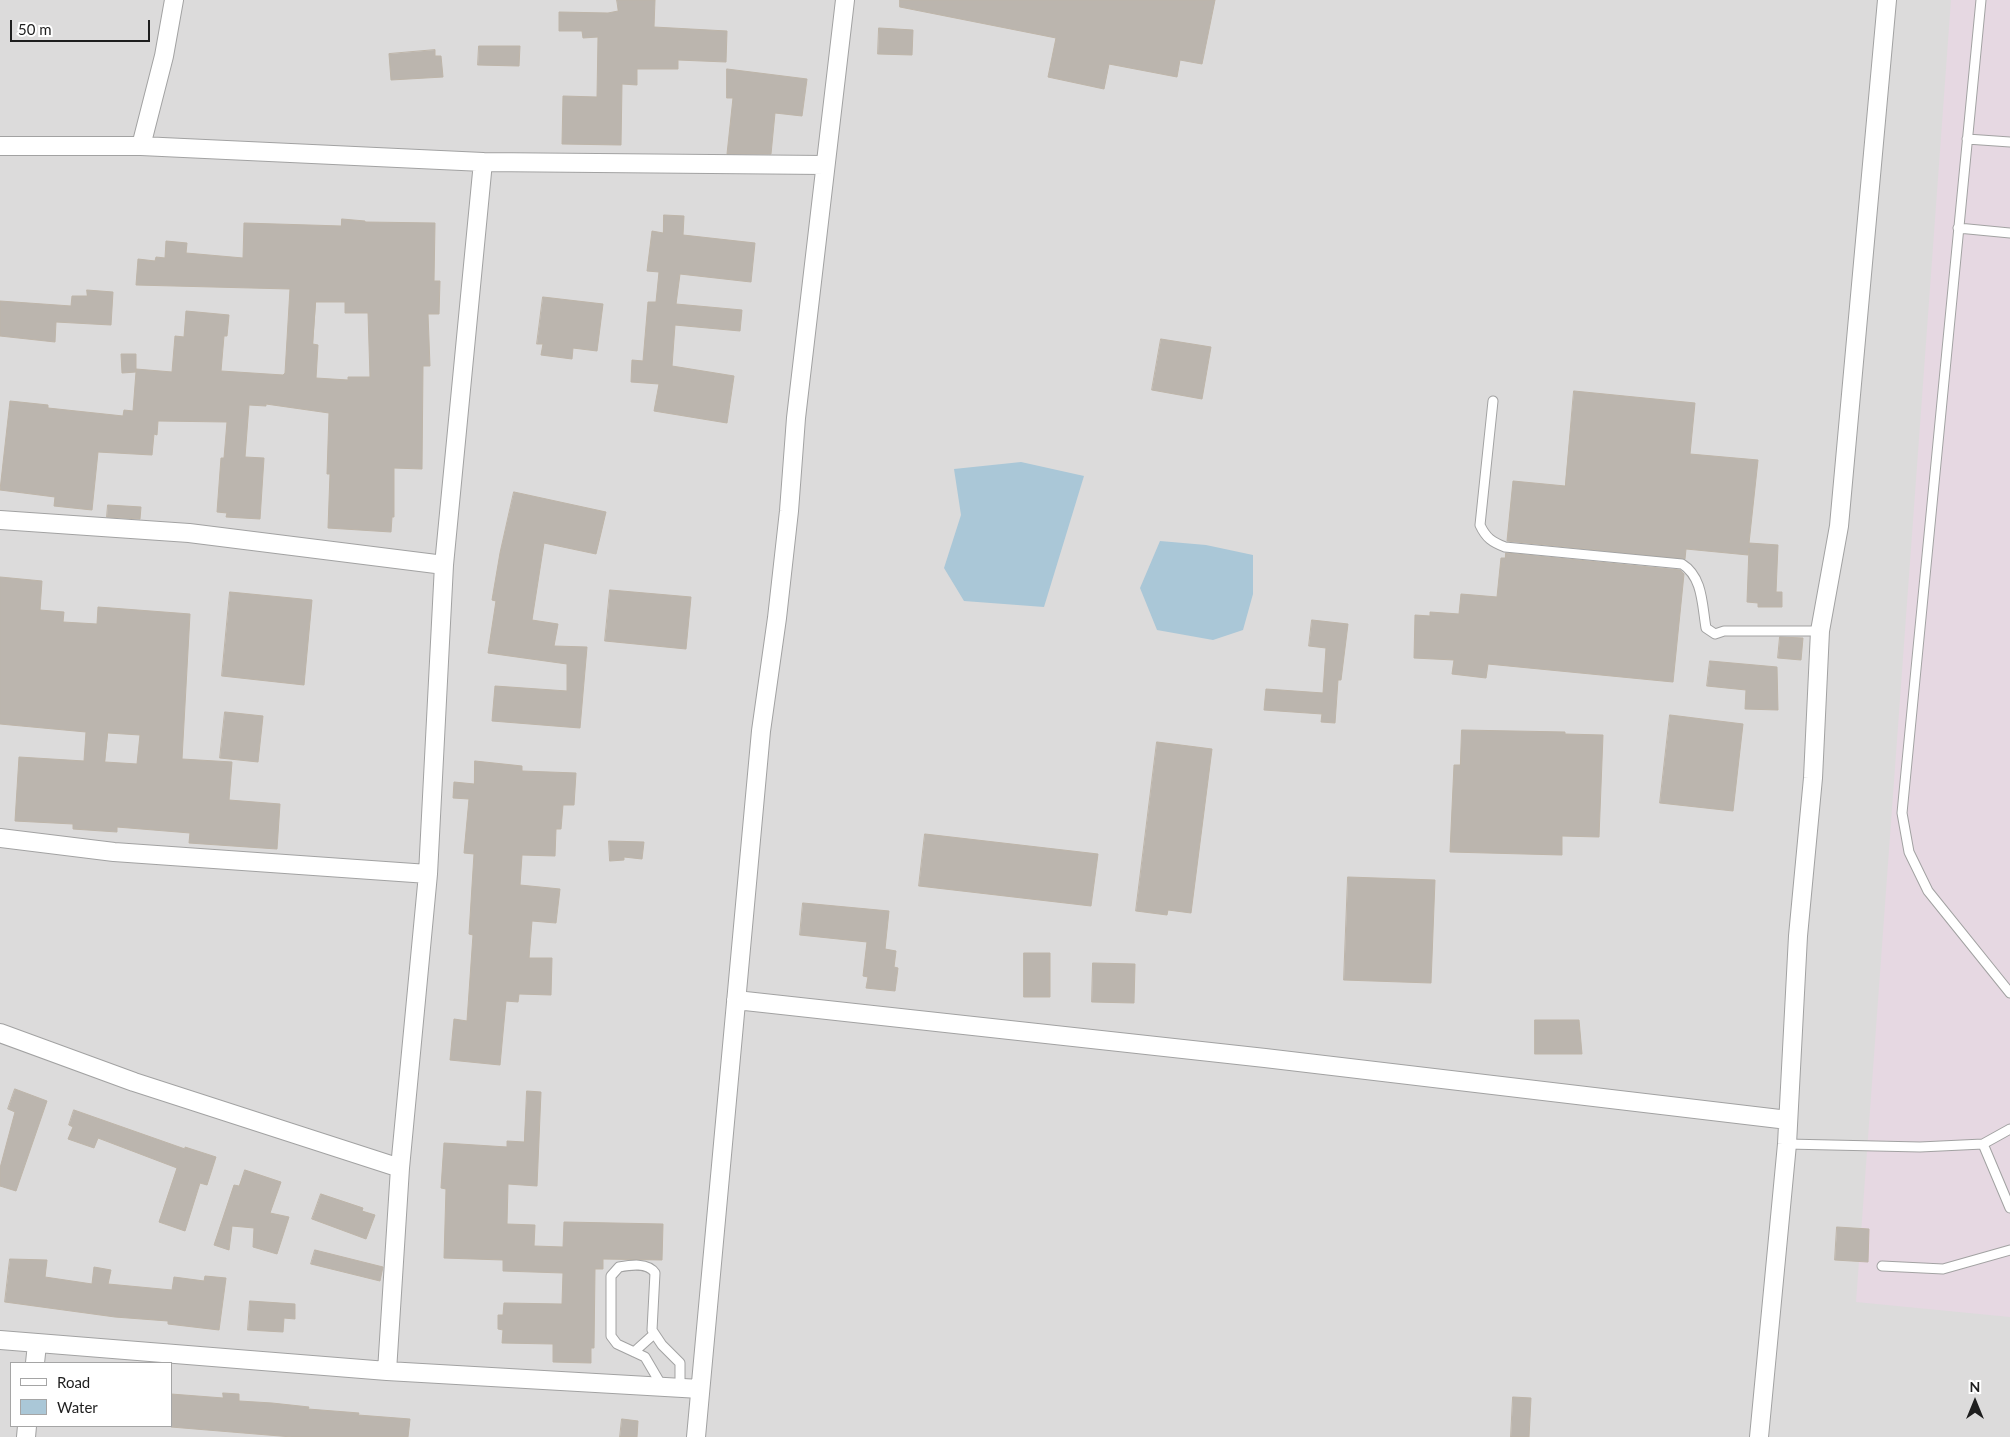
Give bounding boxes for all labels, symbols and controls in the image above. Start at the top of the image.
scale bar [12,10,152,42]
text: 50 m [18,20,52,38]
legend [10,1362,172,1427]
text: Road [57,1373,90,1391]
north arrow [1950,1377,2000,1427]
text: N [1970,1378,1980,1395]
text: Water [57,1398,98,1416]

